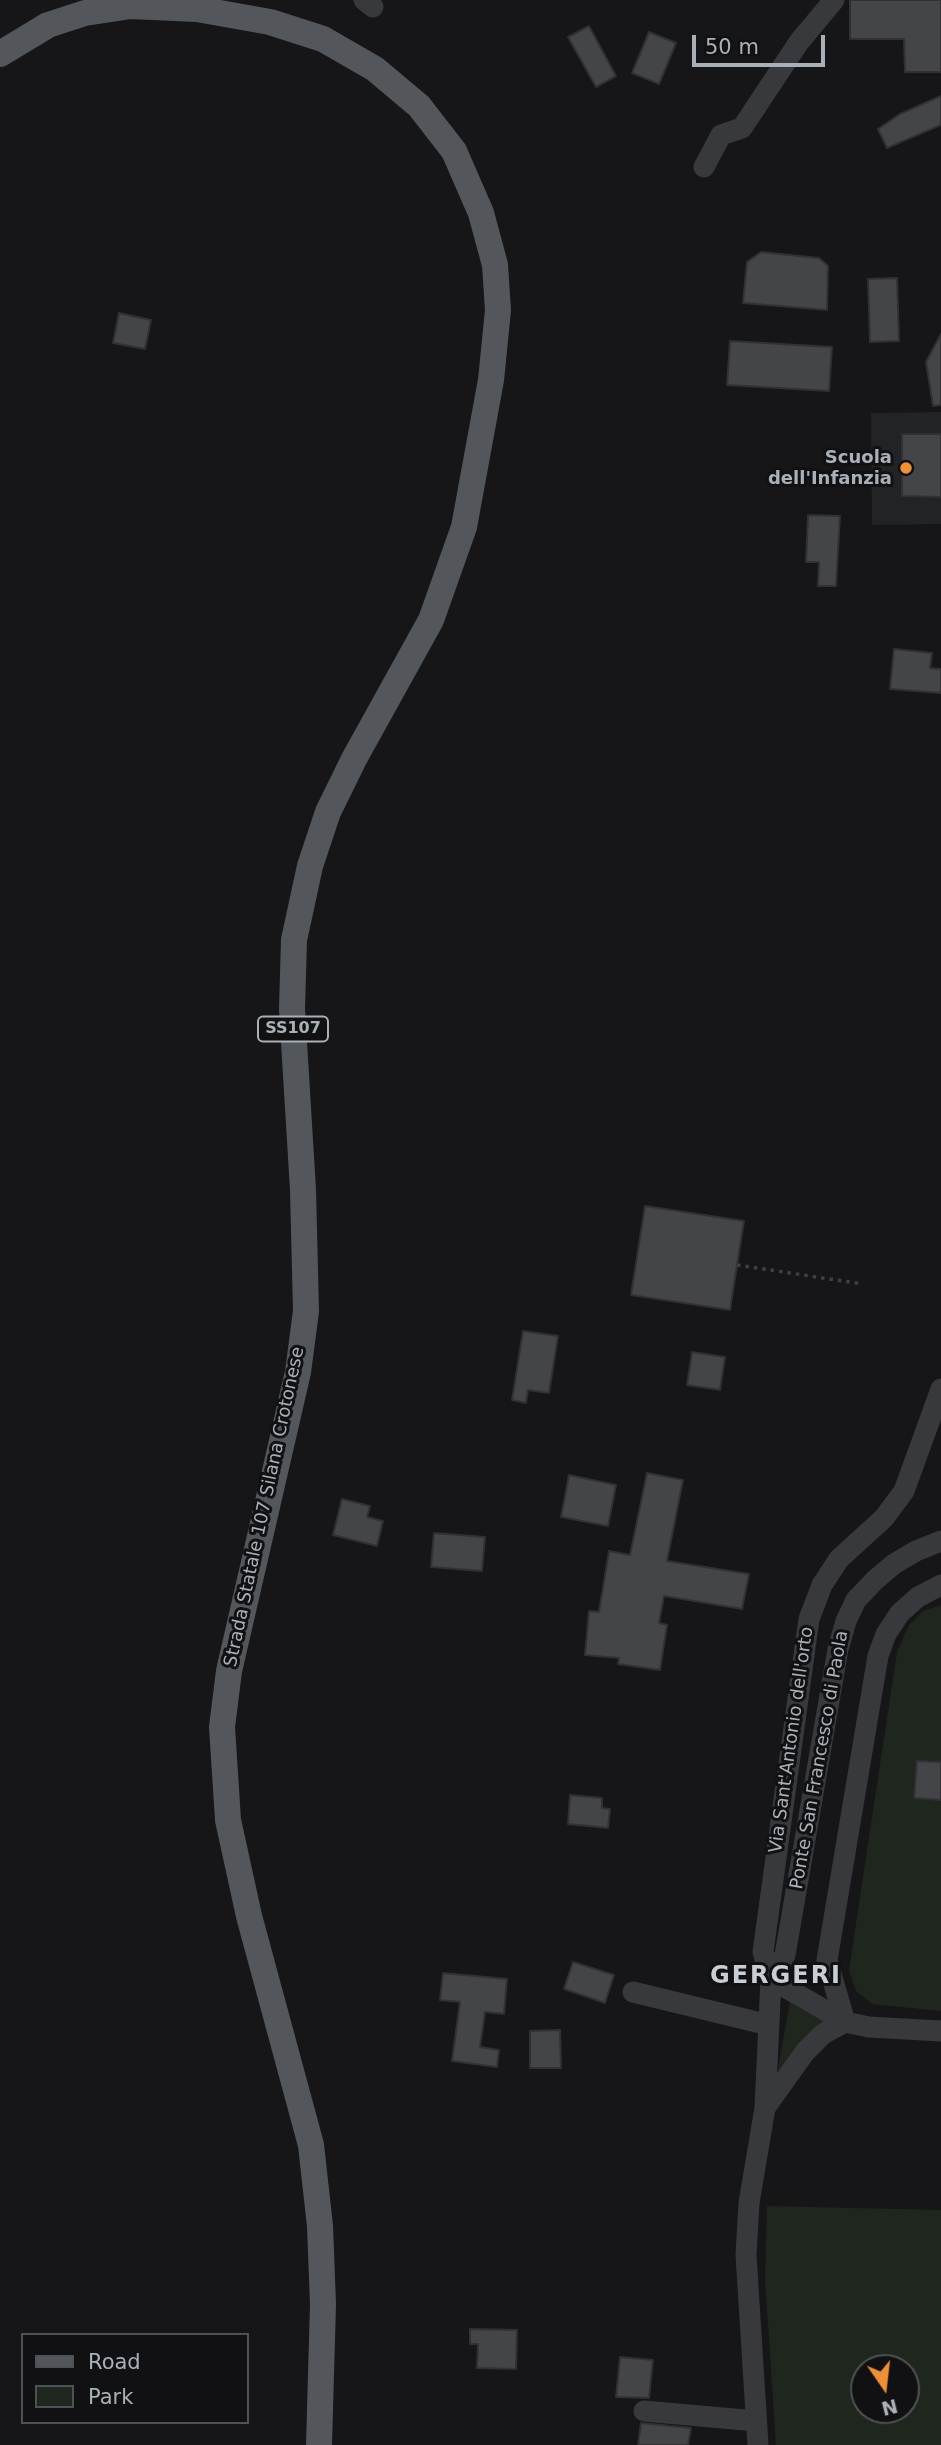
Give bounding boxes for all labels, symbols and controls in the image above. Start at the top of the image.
scale bar [696,21,829,65]
text: 50 m [705,35,759,59]
place label: Scuola dell'Infanzia [768,447,892,490]
marker: Scuola dell'Infanzia [898,460,914,476]
road number: SS107 [258,1016,328,1042]
street label: Strada Statale 107 Silana Crotonese [220,1345,310,1669]
street label: Via Sant'Antonio dell'orto [765,1625,819,1855]
street label: Ponte San Francesco di Paola [787,1629,853,1891]
district label: GERGERI [711,1963,841,1991]
legend [21,2333,248,2424]
text: Road [88,2350,141,2374]
north arrow [850,2354,920,2424]
text: Park [88,2385,133,2409]
text: N [879,2395,900,2420]

